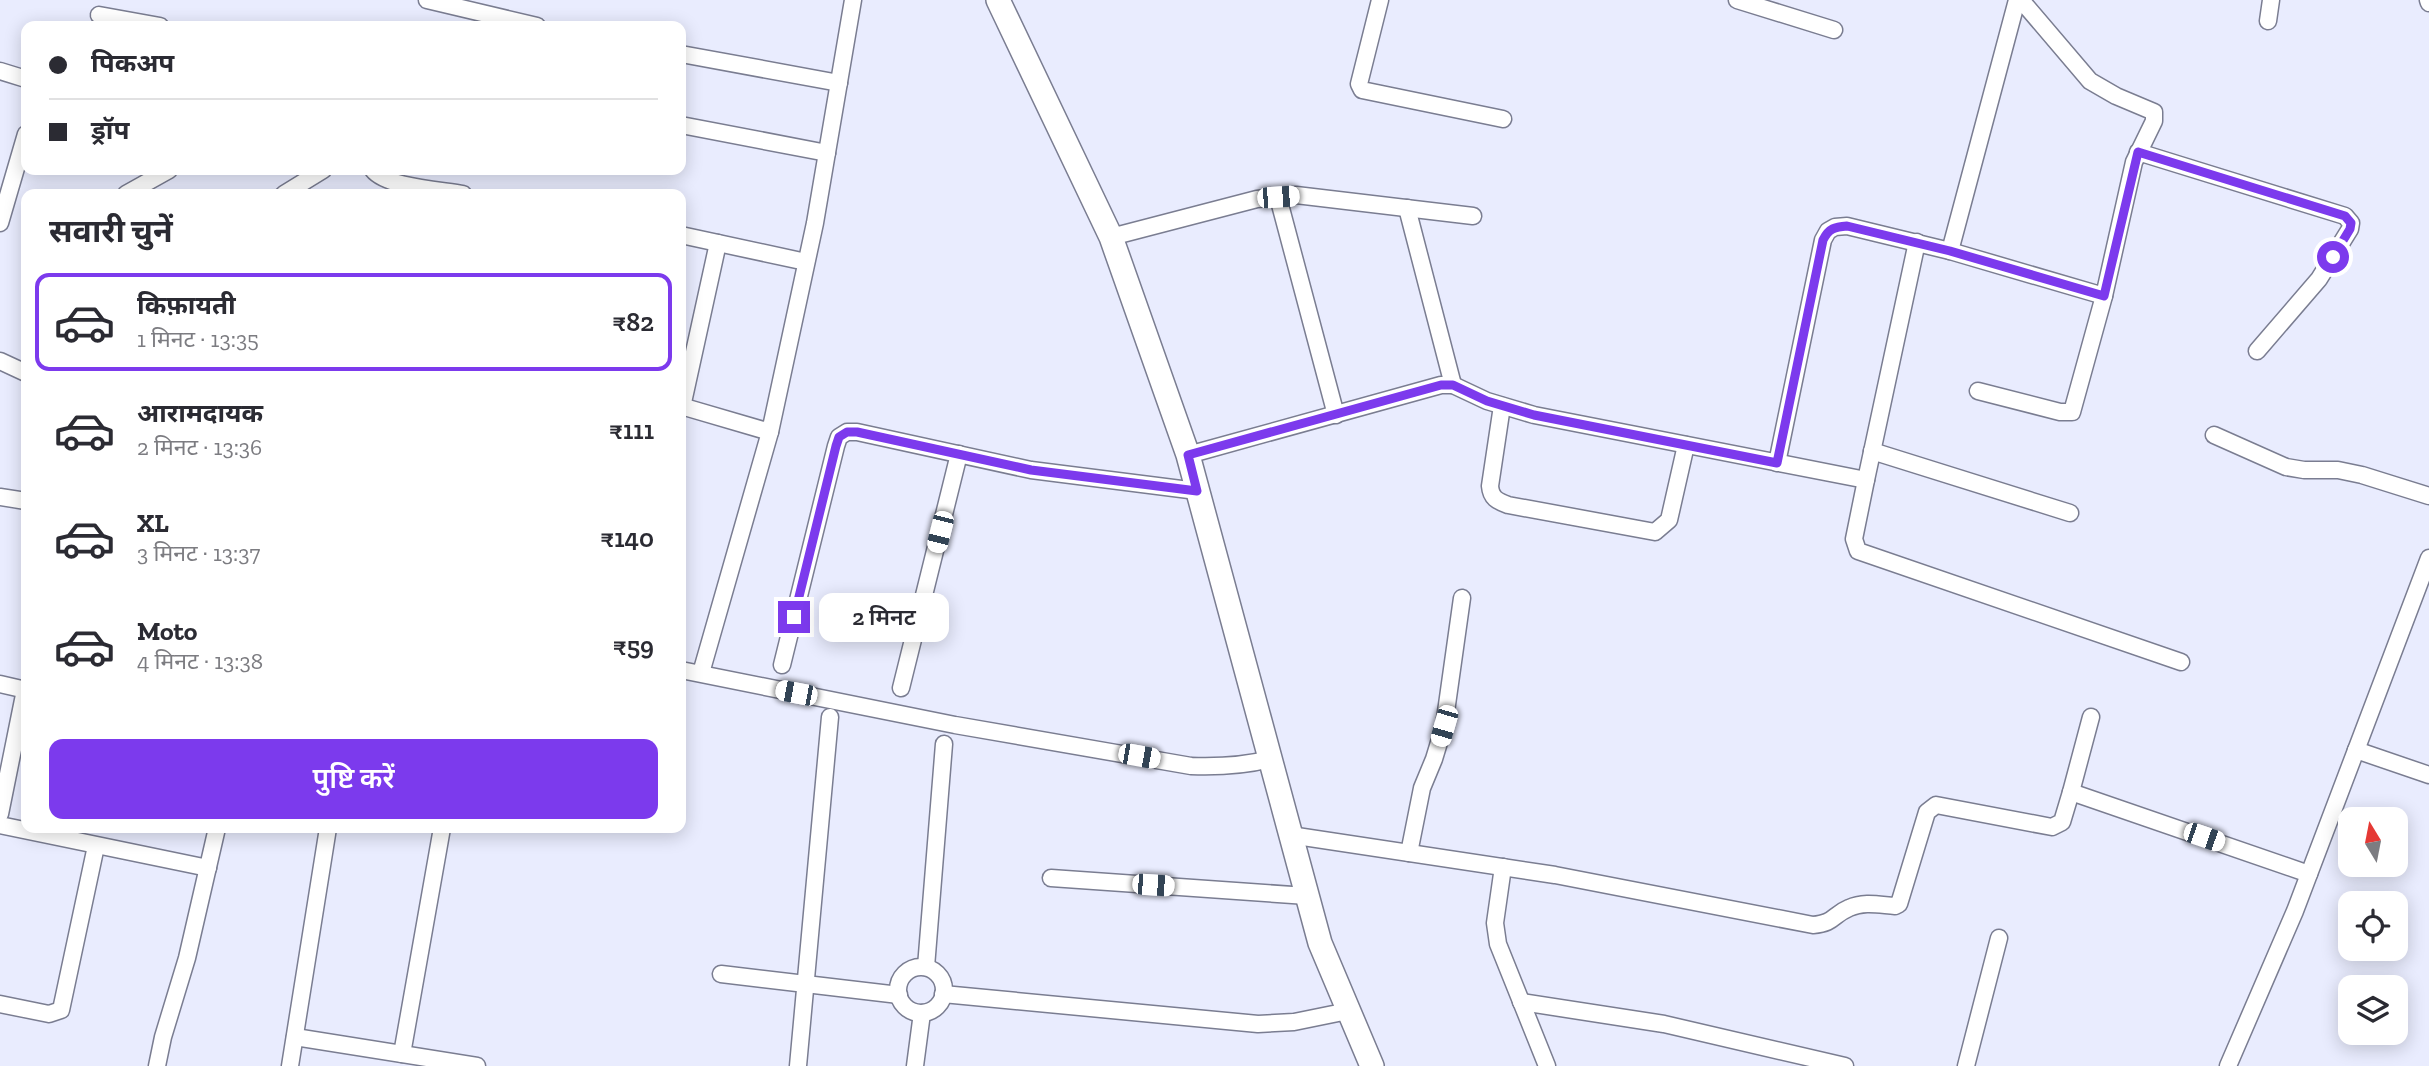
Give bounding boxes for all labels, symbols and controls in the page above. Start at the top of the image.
text: पिकअप [91,47,174,79]
text: ड्रॉप [91,114,129,146]
car [1257,185,1300,209]
text: सवारी चुनें [49,212,173,250]
route start [2317,241,2349,273]
text: किफ़ायती [137,289,236,321]
icon: car [53,291,116,354]
text: ₹82 [612,306,654,338]
text: 1 मिनट · 13:35 [137,325,259,353]
text: आरामदायक [137,397,263,429]
icon: car [53,399,116,462]
text: ₹111 [609,414,654,446]
text: 2 मिनट · 13:36 [137,433,262,461]
icon: car [53,507,116,570]
text: XL [137,507,169,539]
car [925,509,956,555]
text: ₹140 [600,522,654,554]
text: 3 मिनट · 13:37 [137,539,260,567]
callout: 2 मिनट [818,592,948,642]
route end [778,601,810,633]
text: 2 मिनट [852,603,916,631]
icon: car [53,615,116,678]
text: Moto [137,615,197,647]
text: ₹59 [613,630,654,662]
text: 4 मिनट · 13:38 [137,647,263,675]
car [774,679,819,707]
car [1429,703,1460,749]
button: पुष्टि करें [49,739,658,819]
car [1117,742,1162,770]
north arrow [2338,807,2408,877]
map controls [2338,807,2408,1045]
car [2181,820,2228,854]
car [1132,873,1175,897]
button: locate [2338,891,2408,961]
button: layers [2338,975,2408,1045]

